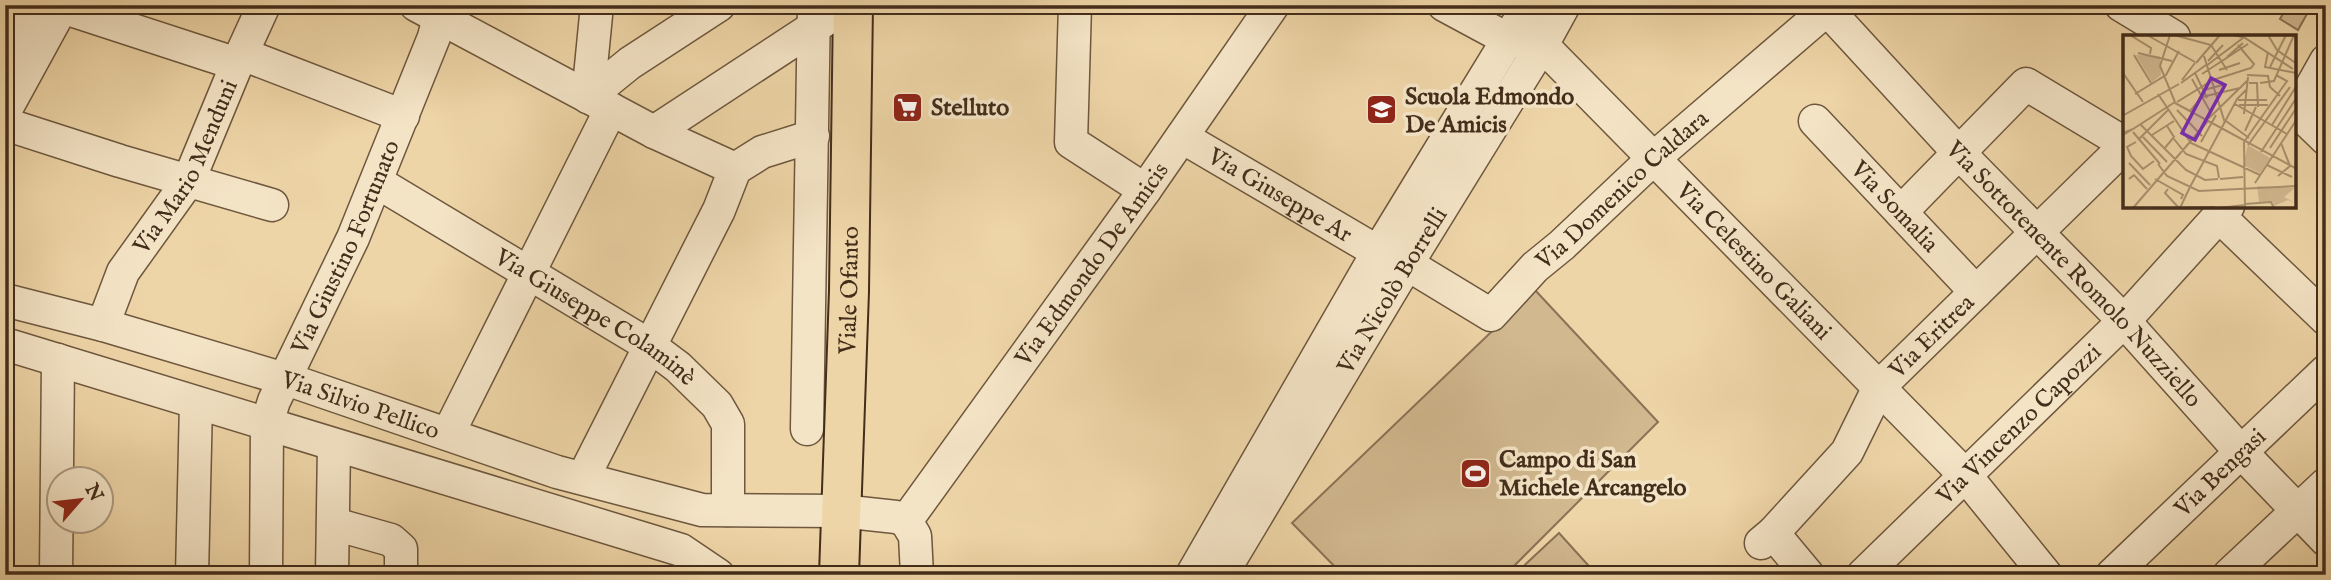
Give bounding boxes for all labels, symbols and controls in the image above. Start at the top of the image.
inset map [2123,35,2296,208]
street label: Via Mario Menduni [126,75,246,262]
place label: Scuola Edmondo De Amicis [1405,82,1574,141]
supermarket icon: Stelluto [891,90,925,124]
place label: Stelluto [931,93,1009,124]
school or university icon: Scuola Edmondo De Amicis [1365,93,1399,127]
street label: Via Domenico Caldara [1529,103,1716,278]
street label: Via Sottotenente Romolo Nuzziello [1938,134,2208,415]
street label: Via Giustino Fortunato [285,136,408,361]
street label: Via Giuseppe Ar [1201,141,1358,251]
street label: Via Somalia [1843,154,1945,260]
street label: Via Edmondo De Amicis [1008,157,1176,374]
street label: Via Celestino Galiani [1668,176,1838,347]
street label: Via Nicolò Borrelli [1330,202,1455,381]
street label: Viale Ofanto [833,226,867,356]
street label: Via Giuseppe Colaminè [488,242,702,393]
street label: Via Eritrea [1882,288,1982,386]
street label: Via Vincenzo Capozzi [1930,338,2109,513]
street label: Via Silvio Pellico [277,365,444,448]
street label: Via Bengasi [2168,422,2273,525]
place label: Campo di San Michele Arcangelo [1499,445,1687,504]
sports icon: Campo di San Michele Arcangelo [1459,456,1493,490]
north arrow [46,464,116,534]
text: N [78,479,108,506]

